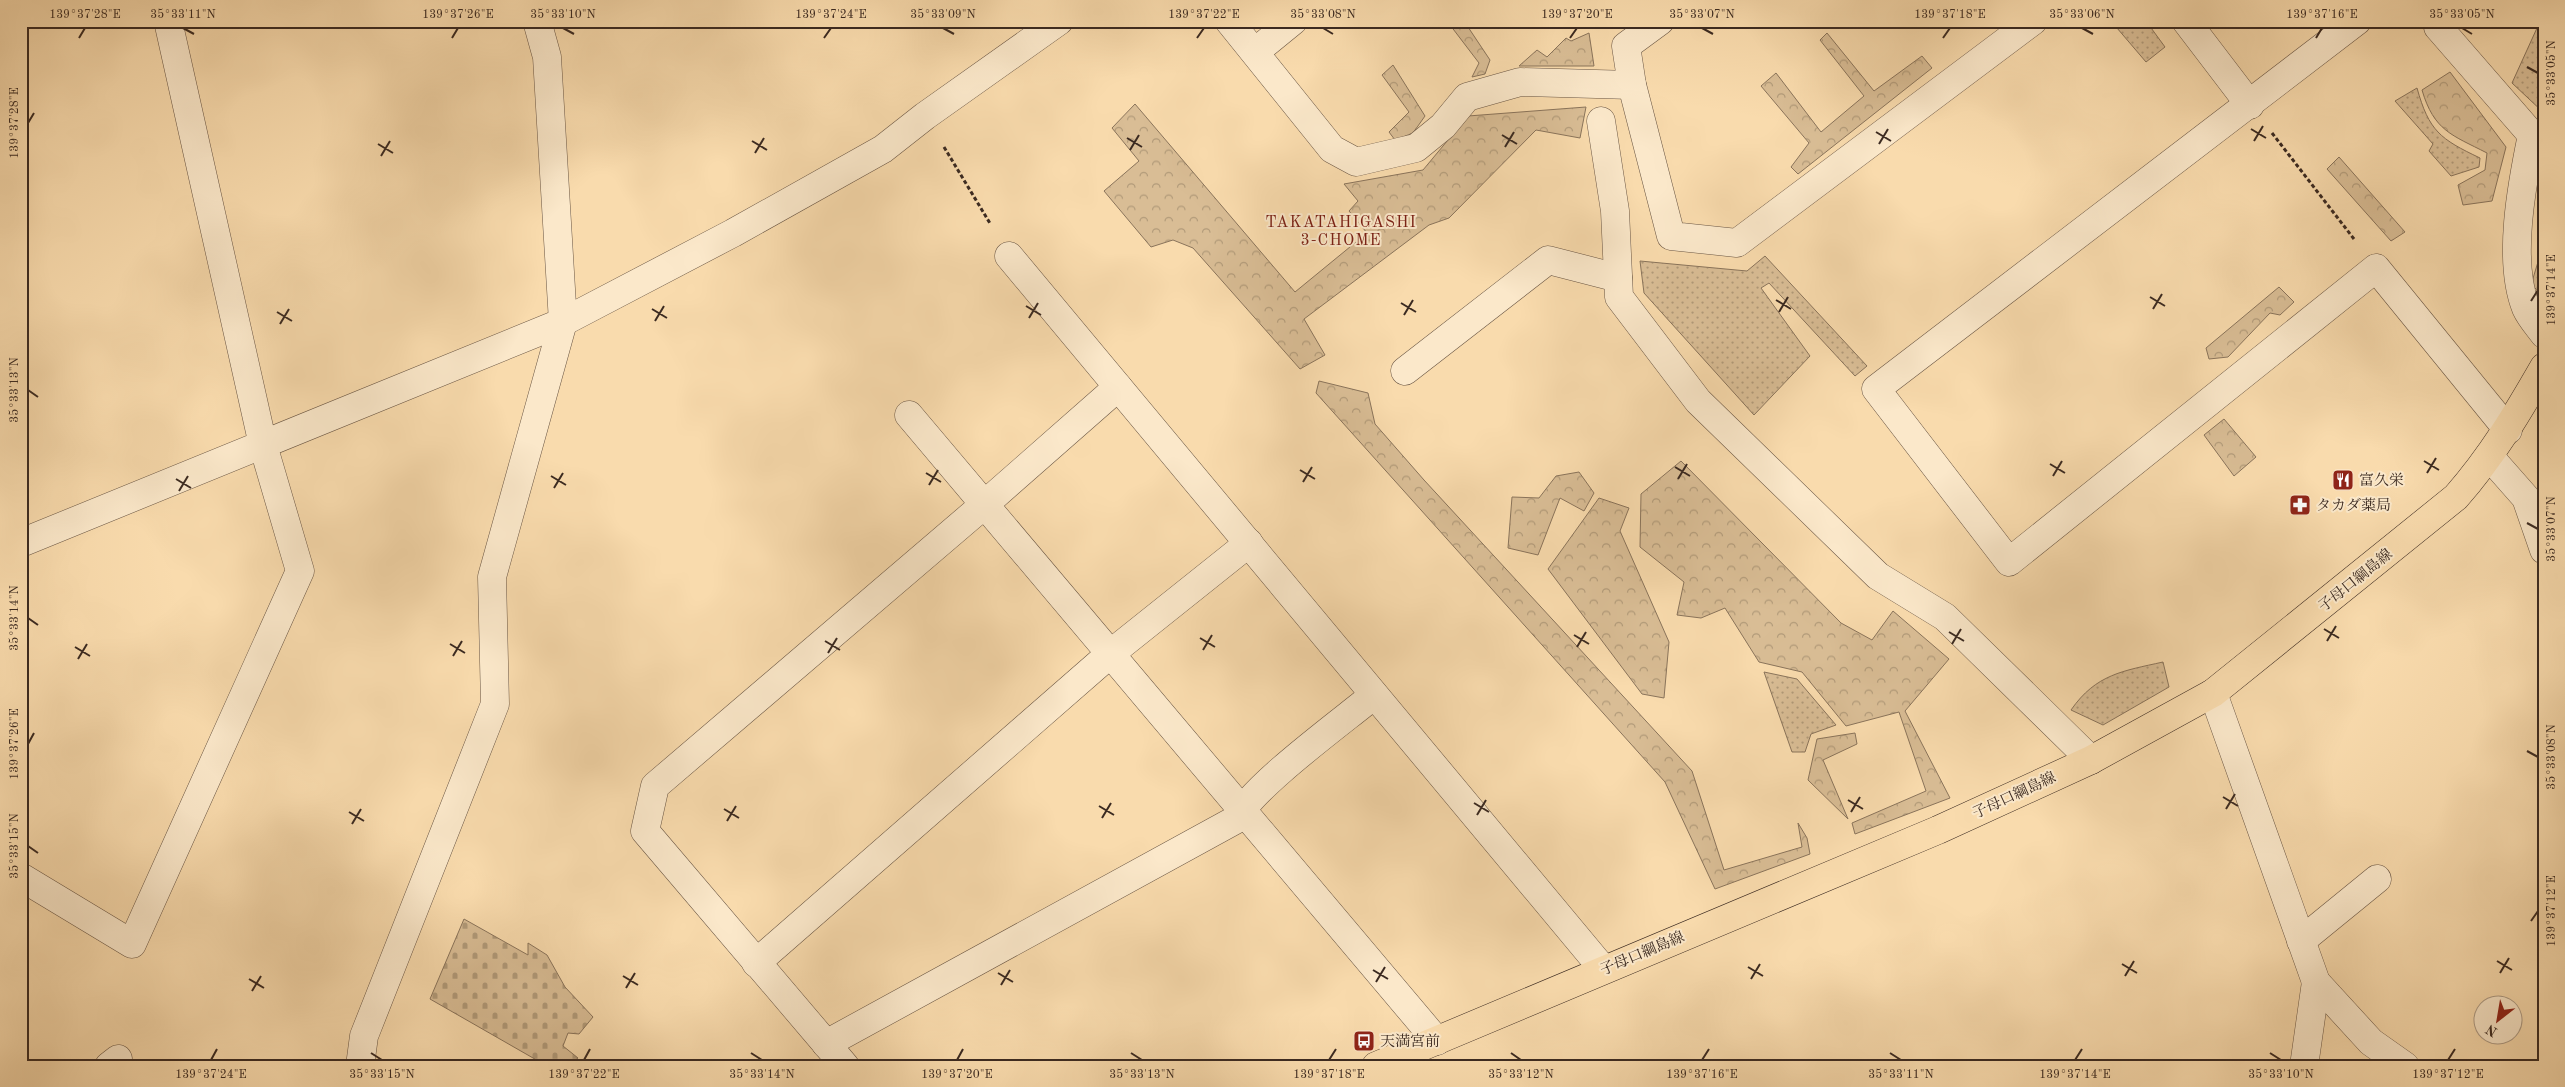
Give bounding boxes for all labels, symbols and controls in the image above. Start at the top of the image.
text: 35°33'11"N [150,8,216,21]
text: 35°33'10"N [530,8,596,21]
text: 35°33'09"N [910,8,976,21]
text: 35°33'08"N [1290,8,1356,21]
text: 35°33'07"N [1669,8,1735,21]
text: 35°33'06"N [2049,8,2115,21]
text: 35°33'05"N [2429,8,2495,21]
text: 139°37'28"E [49,9,121,21]
text: 139°37'26"E [422,9,494,21]
text: 139°37'24"E [795,9,867,21]
text: 139°37'22"E [1168,9,1240,21]
text: 139°37'20"E [1541,9,1613,21]
text: 139°37'18"E [1914,9,1986,21]
text: 139°37'16"E [2286,9,2358,21]
text: 35°33'05"N [2545,40,2558,106]
text: 139°37'28"E [9,87,21,159]
district label: TAKATAHIGASHI 3-CHOME [1265,215,1417,249]
text: 139°37'14"E [2546,254,2558,326]
text: 35°33'13"N [8,357,21,423]
restaurant icon: 富久栄 [2331,468,2355,492]
place label: 富久栄 [2359,472,2404,489]
pharmacy icon: タカダ薬局 [2288,493,2312,517]
text: 35°33'07"N [2545,496,2558,562]
place label: タカダ薬局 [2316,497,2391,514]
street label: 子母口綱島線 [2315,545,2396,615]
text: 35°33'14"N [8,585,21,651]
text: 139°37'26"E [9,708,21,780]
text: 35°33'08"N [2545,724,2558,790]
street label: 子母口綱島線 [1970,769,2059,822]
text: 35°33'15"N [8,813,21,879]
text: 139°37'12"E [2546,875,2558,947]
street label: 子母口綱島線 [1597,928,1687,979]
north arrow [2472,994,2522,1044]
text: N [2483,1021,2500,1039]
bus stop icon: 天満宮前 [1352,1029,1376,1053]
place label: 天満宮前 [1380,1033,1440,1050]
text: 35°33'15"N [349,1068,415,1081]
text: 35°33'14"N [729,1068,795,1081]
text: 35°33'13"N [1109,1068,1175,1081]
text: 35°33'12"N [1488,1068,1554,1081]
text: 35°33'11"N [1868,1068,1934,1081]
text: 35°33'10"N [2248,1068,2314,1081]
text: 139°37'24"E [175,1069,247,1081]
text: 139°37'22"E [548,1069,620,1081]
text: 139°37'20"E [921,1069,993,1081]
text: 139°37'18"E [1293,1069,1365,1081]
text: 139°37'16"E [1666,1069,1738,1081]
text: 139°37'14"E [2039,1069,2111,1081]
text: 139°37'12"E [2412,1069,2484,1081]

